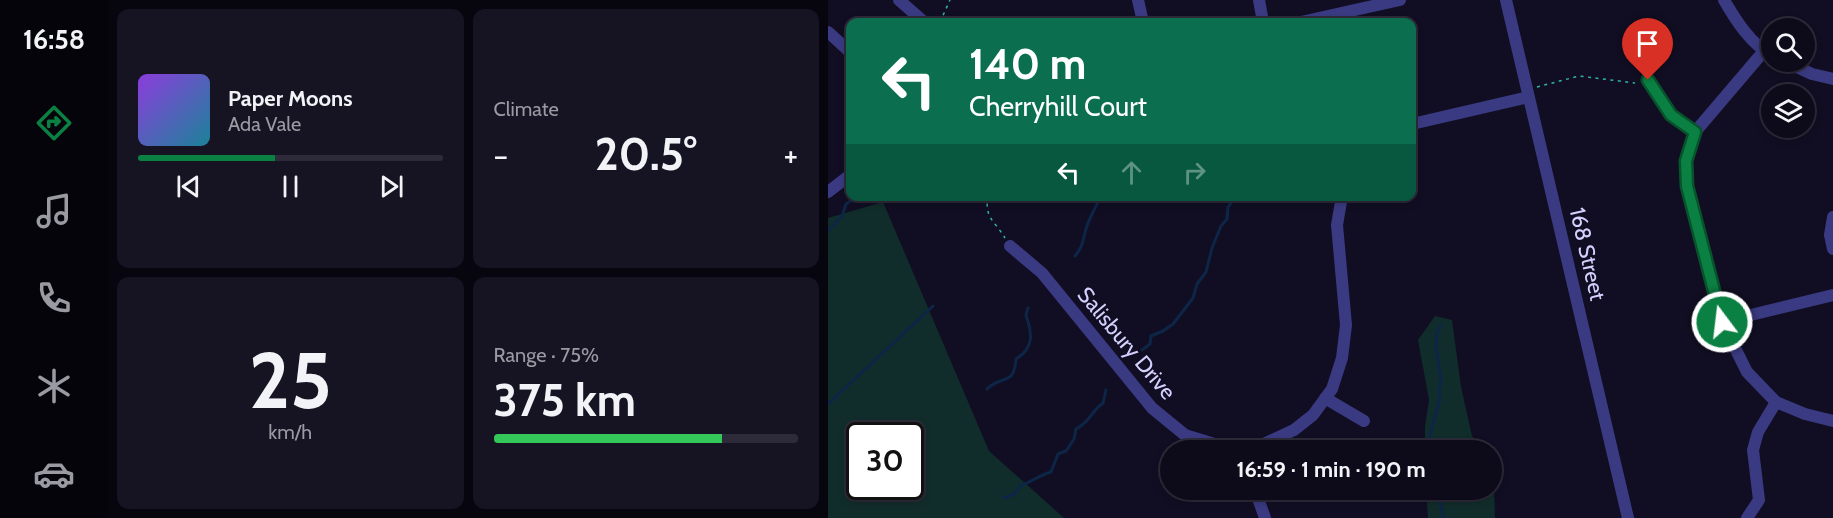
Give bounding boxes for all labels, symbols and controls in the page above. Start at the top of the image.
pin [1622,18,1673,80]
map controls [1761,18,1815,138]
button: search [1761,18,1815,72]
text: 16:58 [23,23,85,56]
icon: arrive [1631,27,1664,60]
text: 140 m [969,38,1086,90]
icon: left [870,42,948,120]
button: layers [1761,84,1815,138]
text: Paper Moons [228,85,352,112]
text: Cherryhill Court [969,90,1147,123]
text: Climate [494,97,559,121]
icon: directions [33,102,75,144]
text: Ada Vale [228,112,301,136]
text: 20.5° [595,127,697,181]
text: − [494,135,508,175]
text: + [783,135,798,175]
icon: left [1052,156,1085,189]
icon: ahead [1115,156,1148,189]
icon: right [1178,156,1211,189]
icon: previous [172,170,205,203]
icon: pause [274,170,307,203]
icon: next [375,170,408,203]
icon: music [33,190,75,232]
street label: 168 Street [1564,205,1611,304]
icon: phone [33,277,75,319]
street label: Salisbury Drive [1072,282,1181,405]
position arrow [1690,290,1754,354]
text: 25 [249,333,332,428]
text: Range · 75% [494,343,599,367]
icon: climate [33,365,75,407]
text: 375 km [494,373,636,427]
text: km/h [268,420,312,444]
speed limit sign: 30 [846,422,924,500]
icon: car [33,453,75,495]
text: 16:59 · 1 min · 190 m [1236,456,1426,483]

